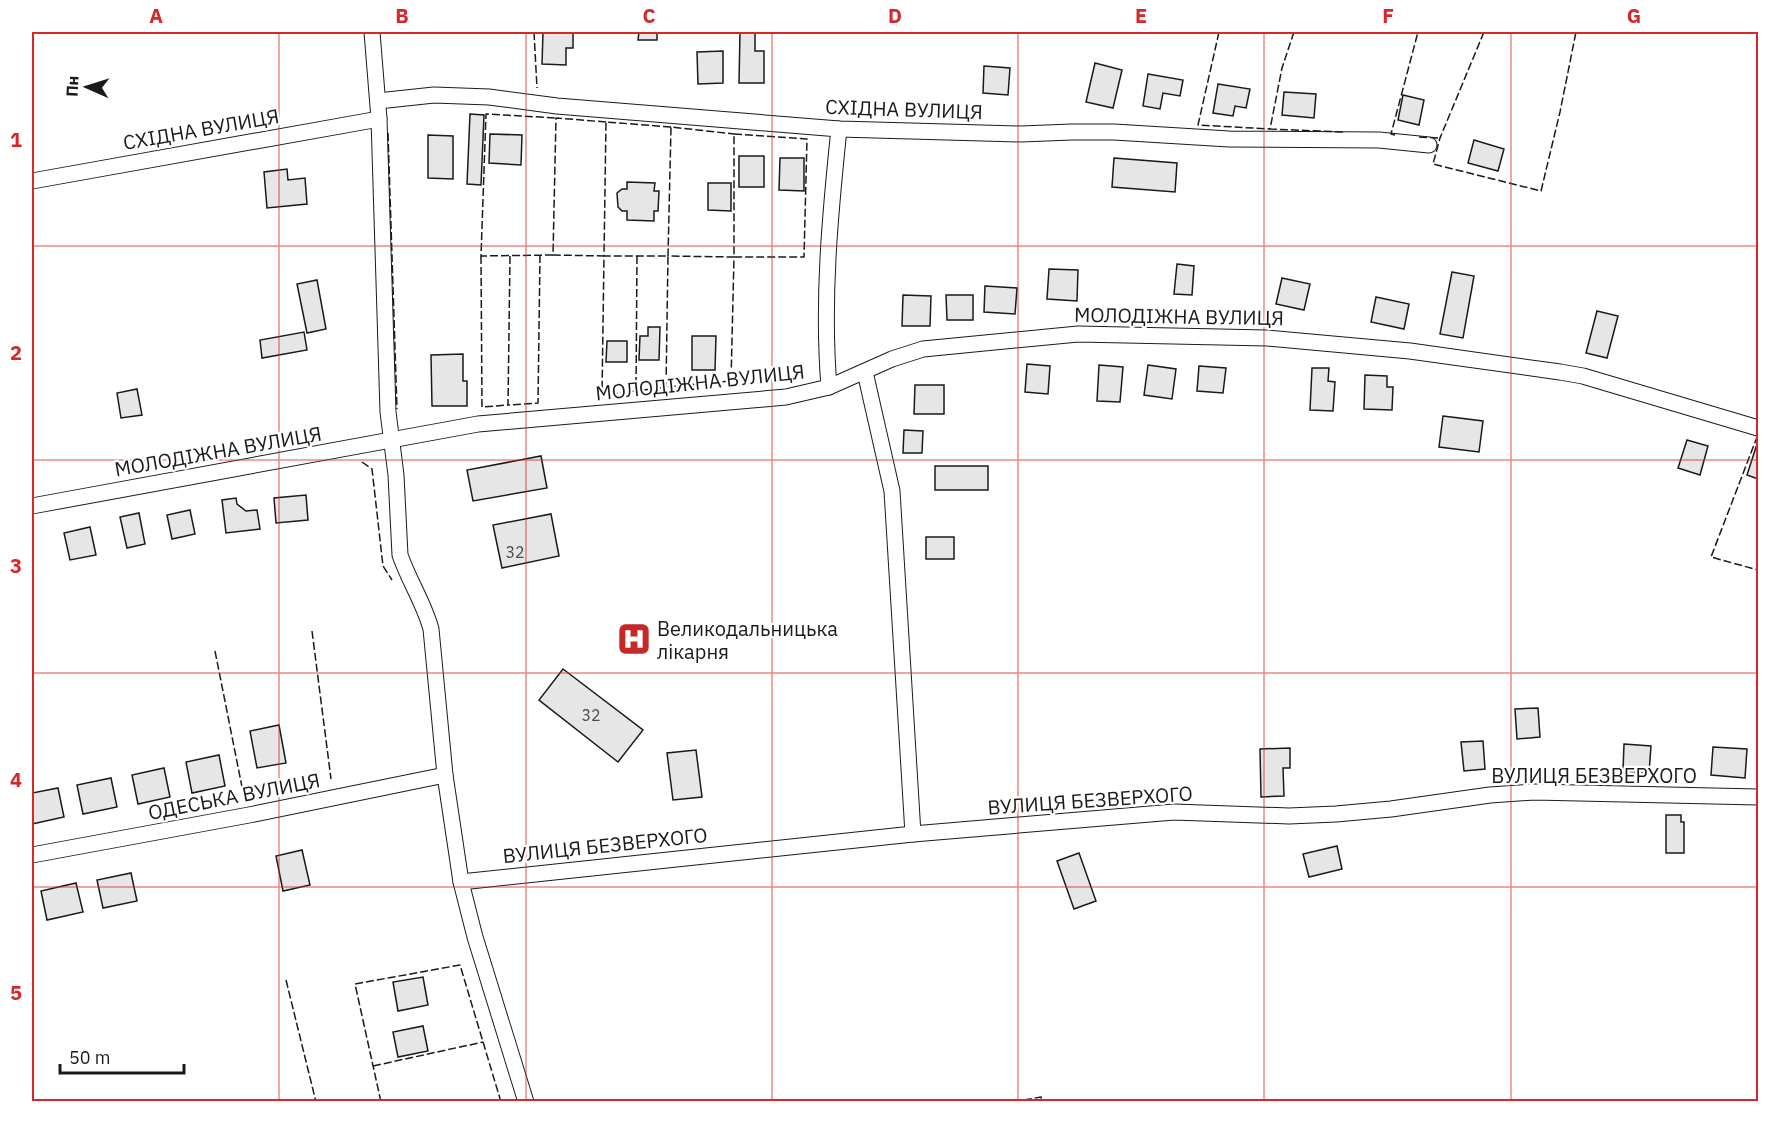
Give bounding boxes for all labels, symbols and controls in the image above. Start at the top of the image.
text: A [149,2,163,29]
text: B [395,2,409,29]
text: C [642,2,656,29]
text: D [888,2,902,29]
text: E [1135,2,1147,29]
text: F [1382,2,1394,29]
text: G [1627,2,1641,29]
north arrow [57,57,117,117]
text: Пн [61,75,83,97]
street label: СХІДНА ВУЛИЦЯ [825,93,983,125]
street label: СХІДНА ВУЛИЦЯ [121,102,281,156]
text: 1 [10,126,22,153]
street label: МОЛОДІЖНА ВУЛИЦЯ [1074,301,1284,331]
text: 2 [10,339,22,366]
street label: МОЛОДІЖНА ВУЛИЦЯ [594,358,806,406]
street label: МОЛОДІЖНА ВУЛИЦЯ [112,419,324,483]
house number: 32 [505,542,525,562]
text: 3 [10,552,22,579]
place label: Великодальницька лікарня [657,615,838,665]
hospital icon: Великодальницька лікарня [616,621,652,657]
house number: 32 [581,705,601,725]
street label: ВУЛИЦЯ БЕЗВЕРХОГО [1491,762,1697,789]
text: 4 [10,766,22,793]
street label: ОДЕСЬКА ВУЛИЦЯ [146,766,322,826]
street label: ВУЛИЦЯ БЕЗВЕРХОГО [986,779,1194,821]
street label: ВУЛИЦЯ БЕЗВЕРХОГО [501,821,709,869]
text: 5 [10,979,22,1006]
scale bar [60,1037,184,1075]
text: 50 m [69,1046,111,1069]

